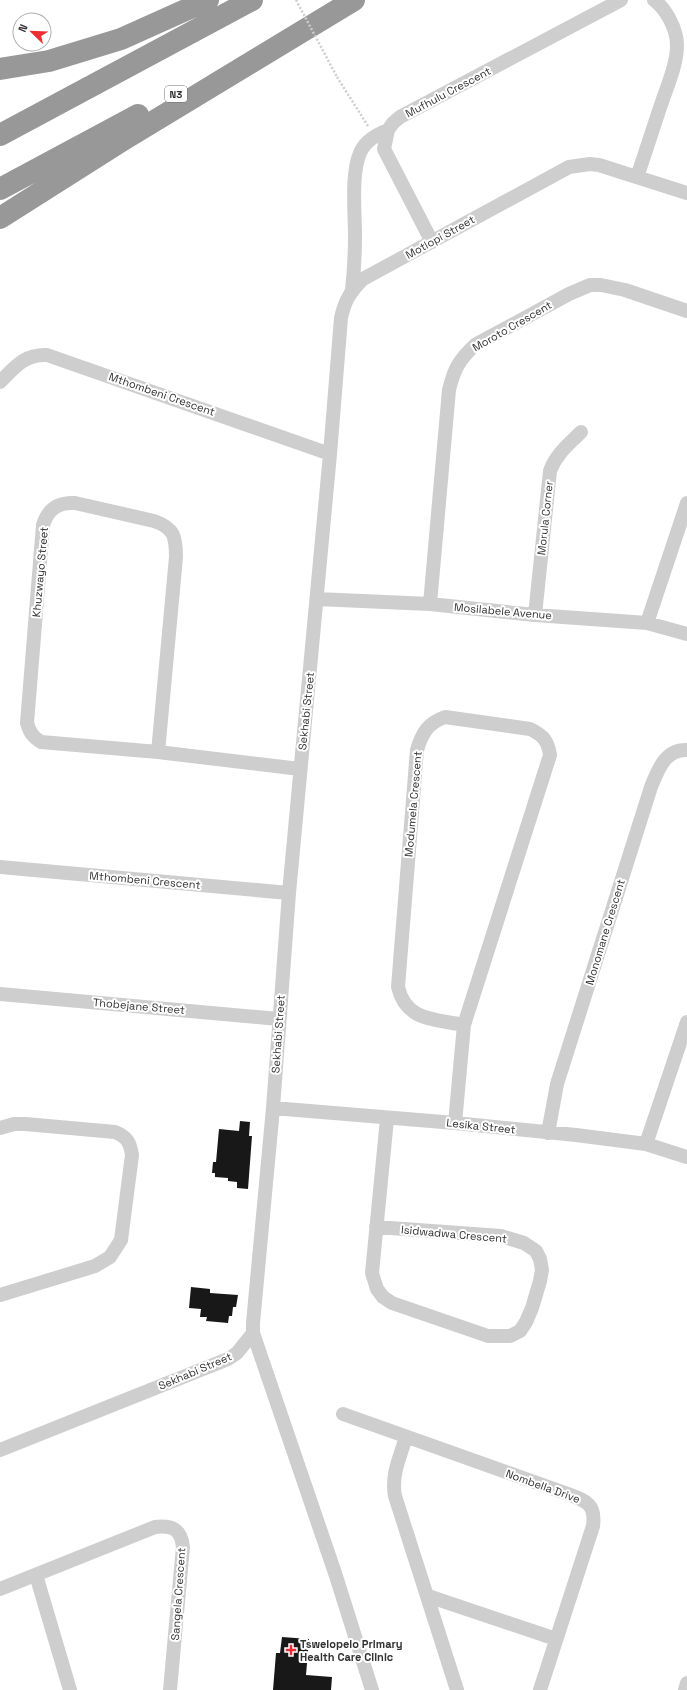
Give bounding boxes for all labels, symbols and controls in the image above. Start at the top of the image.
north arrow [12,12,52,52]
text: N [15,22,31,34]
street label: Mufhulu Crescent [403,64,493,120]
road number: N3 [165,86,187,102]
street label: Motlopi Street [403,212,477,262]
street label: Moroto Crescent [470,298,554,354]
street label: Mthombeni Crescent [107,369,217,419]
street label: Morula Corner [534,480,556,556]
street label: Khuzwayo Street [29,526,51,618]
street label: Mosilabele Avenue [453,600,553,622]
street label: Sekhabi Street [295,671,317,751]
street label: Modumela Crescent [401,751,425,857]
street label: Mthombeni Crescent [89,868,201,892]
street label: Monomane Crescent [582,877,628,987]
street label: Sekhabi Street [268,994,288,1074]
street label: Thobejane Street [92,995,186,1017]
street label: Lesika Street [446,1115,516,1137]
street label: Isidwadwa Crescent [401,1222,507,1246]
street label: Sekhabi Street [156,1349,234,1393]
street label: Nombella Drive [504,1466,582,1506]
street label: Sangela Crescent [168,1547,188,1641]
place label: Tswelopelo Primary Health Care Clinic [300,1637,403,1664]
marker: Tswelopelo Primary Health Care Clinic [285,1644,297,1656]

